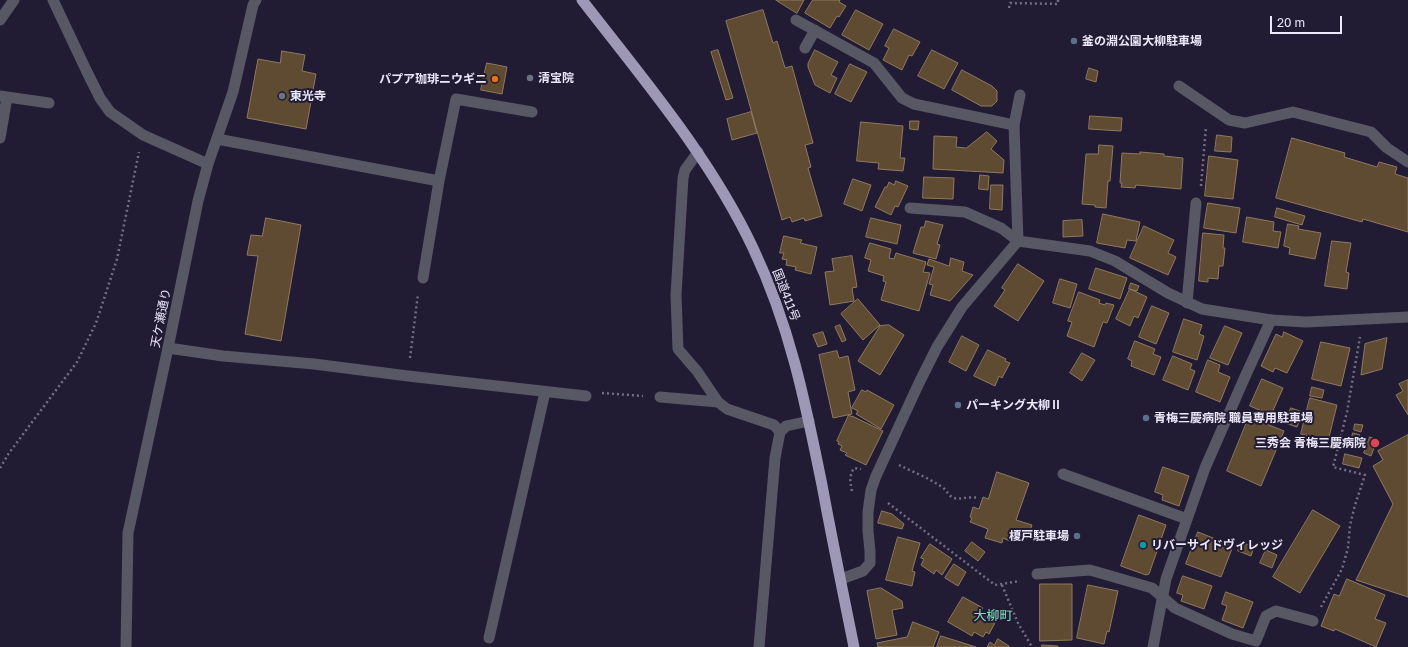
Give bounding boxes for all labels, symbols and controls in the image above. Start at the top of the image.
scale bar [1272,8,1344,34]
text: 20 m [1277,15,1305,30]
place label: 釜の淵公園大柳駐車場 [1082,34,1202,48]
marker: 釜の淵公園大柳駐車場 [1069,36,1079,46]
place label: 清宝院 [538,71,574,85]
place label: パプア珈琲ニウギニ [379,72,487,86]
marker: 清宝院 [525,73,535,83]
marker: パプア珈琲ニウギニ [490,74,500,84]
place label: 東光寺 [290,89,326,103]
marker: 東光寺 [277,91,287,101]
street label: 国道411号 [769,267,803,323]
street label: 天ケ瀬通り [148,287,174,349]
place label: パーキング大柳Ⅱ [966,398,1062,412]
marker: パーキング大柳Ⅱ [953,400,963,410]
place label: 青梅三慶病院 職員専用駐車場 [1154,411,1313,425]
marker: 青梅三慶病院 職員専用駐車場 [1141,413,1151,423]
place label: 三秀会 青梅三慶病院 [1255,436,1366,450]
marker: 三秀会 青梅三慶病院 [1369,437,1381,449]
place label: 榎戸駐車場 [1009,529,1069,543]
marker: 榎戸駐車場 [1072,531,1082,541]
place label: リバーサイドヴィレッジ [1151,538,1283,552]
marker: リバーサイドヴィレッジ [1138,540,1148,550]
district label: 大柳町 [974,608,1012,624]

